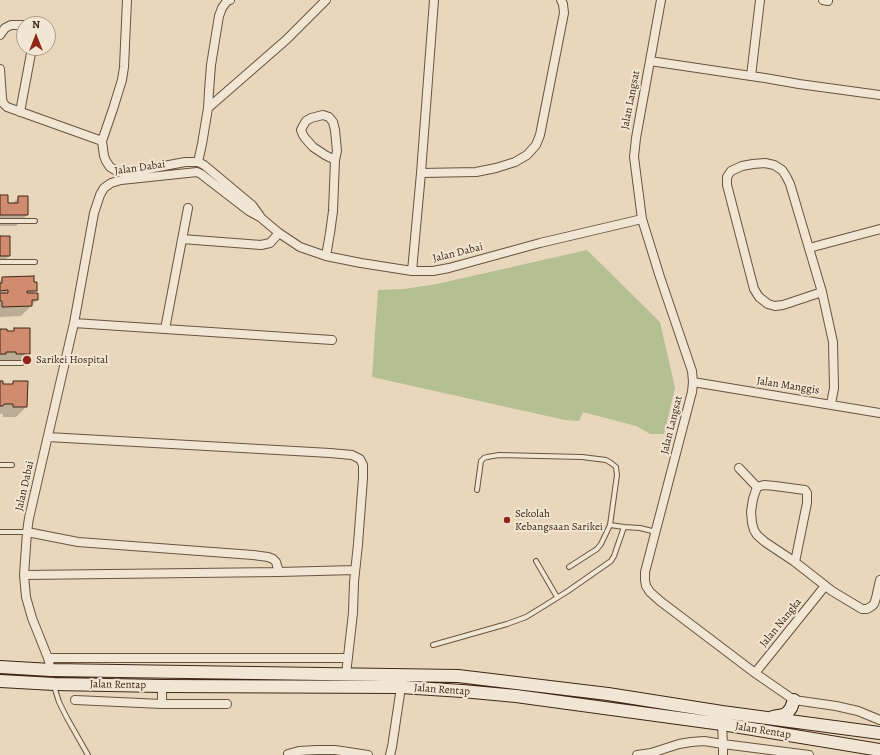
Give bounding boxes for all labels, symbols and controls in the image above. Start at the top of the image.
north arrow [16,16,56,56]
text: N [32,17,40,32]
street label: Jalan Langsat [619,69,643,131]
street label: Jalan Dabai [114,158,166,178]
street label: Jalan Dabai [432,240,484,266]
place label: Sarikei Hospital [36,353,108,367]
marker: Sarikei Hospital [21,354,33,366]
street label: Jalan Manggis [756,375,820,397]
street label: Jalan Langsat [658,394,686,456]
street label: Jalan Dabai [13,460,37,512]
place label: Sekolah Kebangsaan Sarikei [515,507,603,533]
marker: Sekolah Kebangsaan Sarikei [502,515,512,525]
street label: Jalan Nangka [757,596,805,650]
street label: Jalan Rentap [90,678,146,692]
street label: Jalan Rentap [413,681,471,699]
street label: Jalan Rentap [734,720,792,742]

